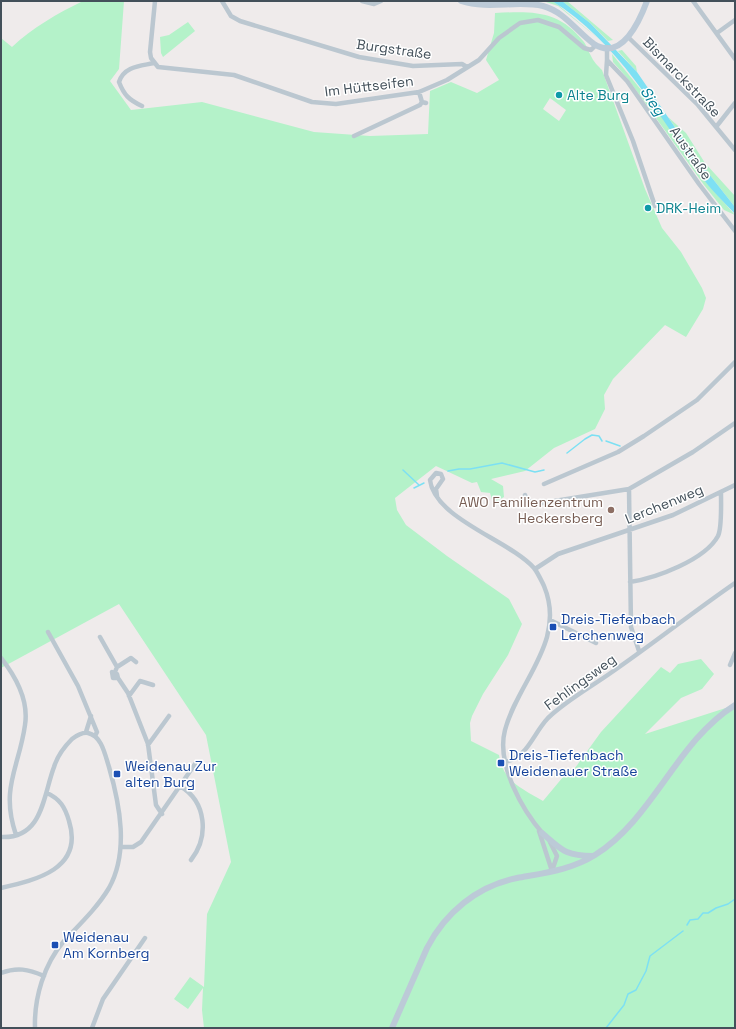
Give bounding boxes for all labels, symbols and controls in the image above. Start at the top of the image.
street label: Bismarckstraße [639,33,725,121]
street label: Burgstraße [355,35,433,63]
street label: Im Hüttseifen [323,72,415,100]
water label: Sieg [636,83,670,120]
place label: Alte Burg [567,86,629,104]
marker: Alte Burg [554,90,564,100]
street label: Austraße [666,123,716,183]
place label: DRK-Heim [656,199,721,217]
marker: DRK-Heim [643,203,653,213]
street label: Lerchenweg [622,480,706,528]
place label: AWO Familienzentrum Heckersberg [459,493,603,527]
marker: AWO Familienzentrum Heckersberg [606,505,616,515]
place label: Dreis-Tiefenbach Lerchenweg [561,610,676,644]
marker: Dreis-Tiefenbach Lerchenweg [548,622,558,632]
street label: Fehlingsweg [541,650,619,714]
place label: Dreis-Tiefenbach Weidenauer Straße [509,746,637,780]
place label: Weidenau Zur alten Burg [125,757,217,791]
marker: Dreis-Tiefenbach Weidenauer Straße [496,758,506,768]
marker: Weidenau Zur alten Burg [112,769,122,779]
place label: Weidenau Am Kornberg [63,928,150,962]
marker: Weidenau Am Kornberg [50,940,60,950]

